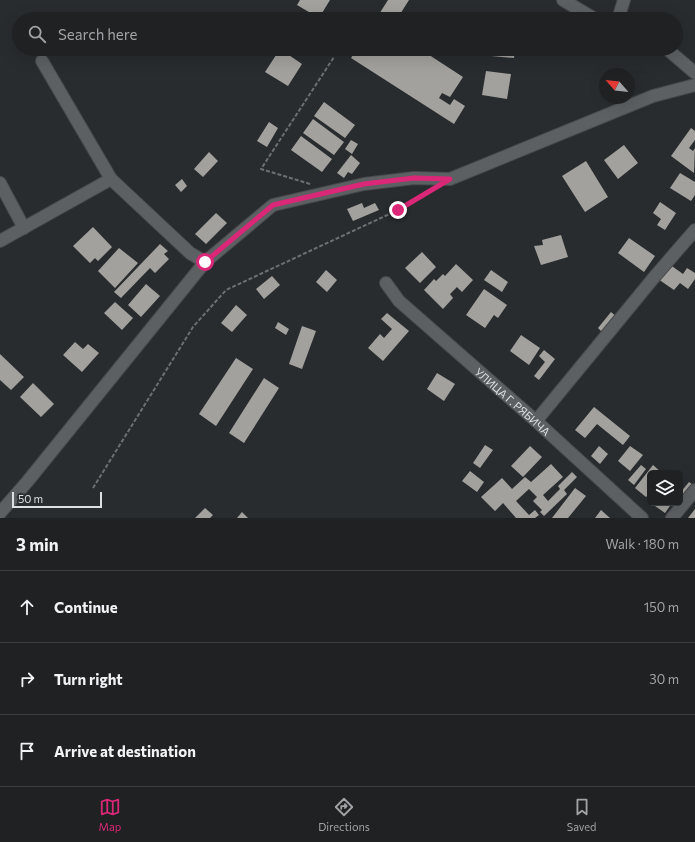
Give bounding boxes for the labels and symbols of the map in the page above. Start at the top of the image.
north arrow [599,68,635,104]
route end [389,201,407,219]
route start [196,253,214,271]
street label: УЛИЦА Г. РЯБИЧА [473,365,554,438]
scale bar [12,490,102,509]

